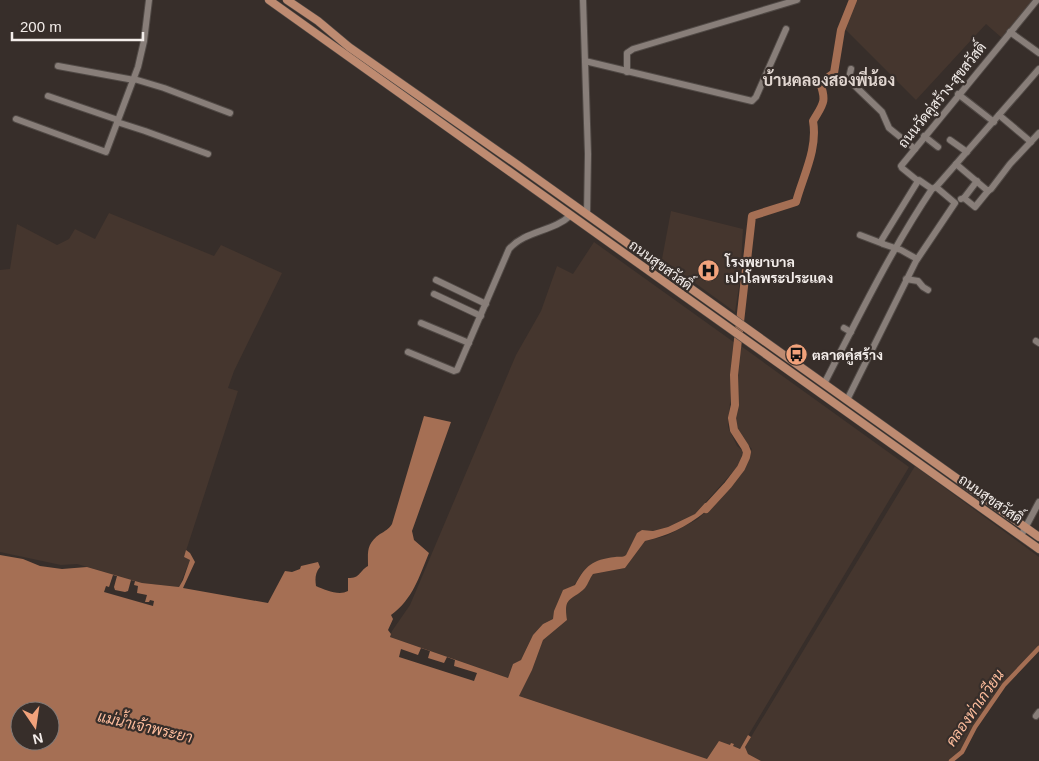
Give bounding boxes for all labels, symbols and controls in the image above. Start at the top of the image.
scale bar [12,10,144,42]
text: 200 m [20,18,62,35]
street label: ถนนวัดคู่สร้าง-สุขสวัสดิ์ [891,36,991,152]
district label: บ้านคลองสองพี่น้อง [763,66,895,89]
street label: ถนนสุขสวัสดิ์ [625,233,698,295]
place label: โรงพยาบาล เปาโลพระประแดง [724,253,833,286]
hospital icon: โรงพยาบาล เปาโลพระประแดง [697,258,721,282]
bus stop icon: ตลาดคู่สร้าง [784,343,808,367]
place label: ตลาดคู่สร้าง [812,347,883,366]
street label: ถนนสุขสวัสดิ์ [955,468,1028,528]
water label: คลองท่าเกวียน [941,665,1007,749]
north arrow [10,701,60,751]
water label: แม่น้ำเจ้าพระยา [96,703,195,746]
text: N [31,730,45,748]

